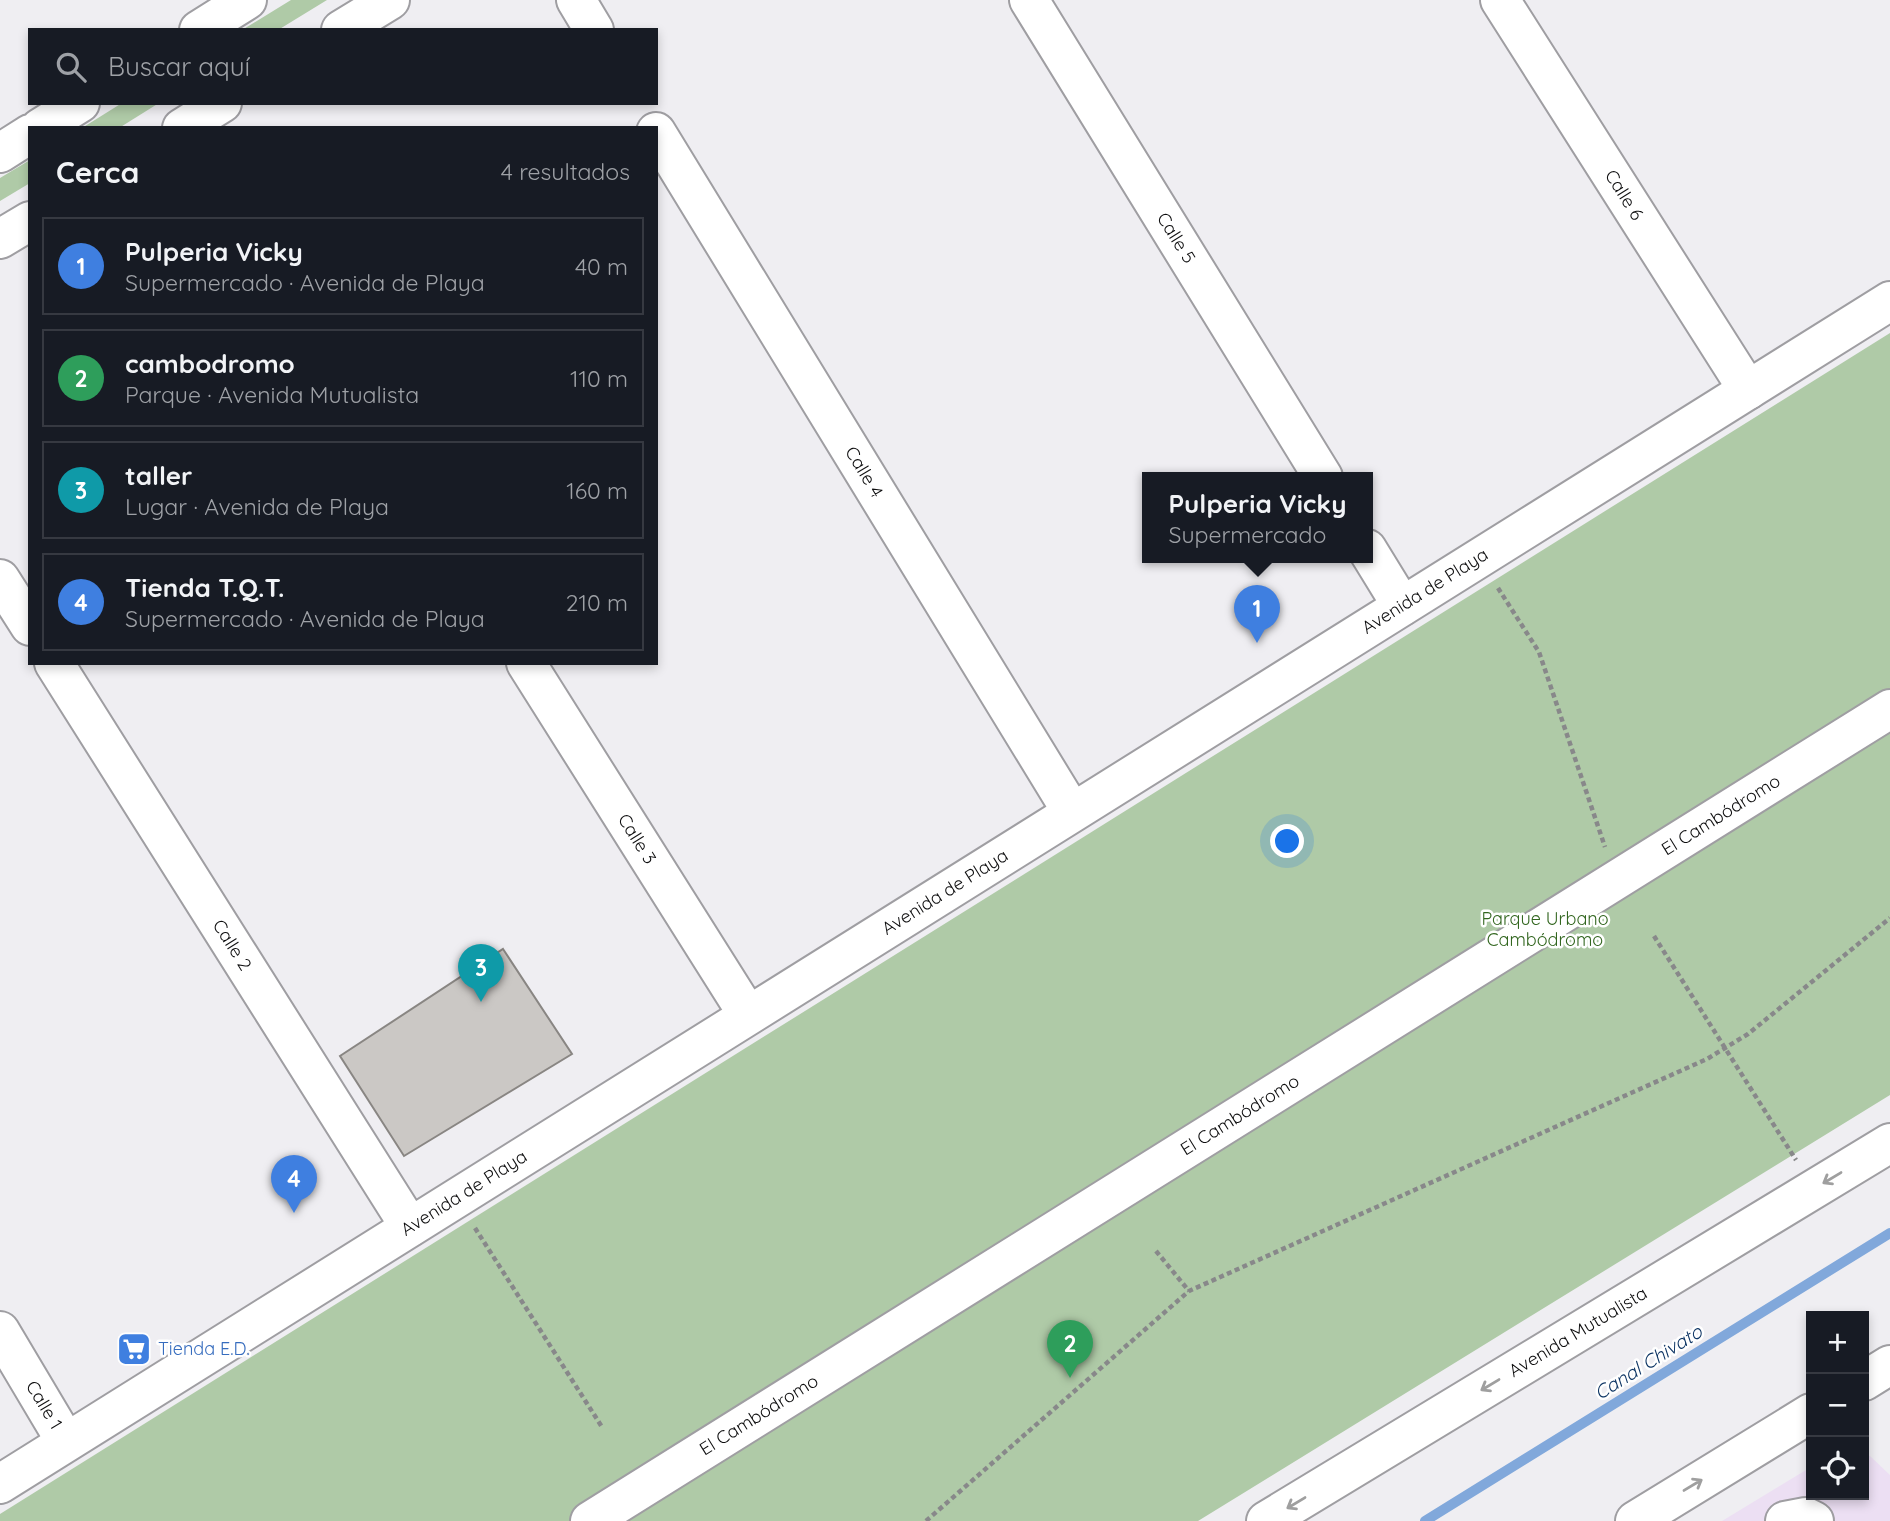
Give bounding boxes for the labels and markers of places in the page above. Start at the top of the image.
pin: 1 [1234,585,1280,643]
pin: 3 [458,944,504,1002]
pin: 4 [271,1155,317,1213]
pin: 2 [1047,1320,1093,1378]
supermarket icon: Tienda E.D. [115,1330,153,1368]
place label: Tienda E.D. [158,1337,250,1360]

